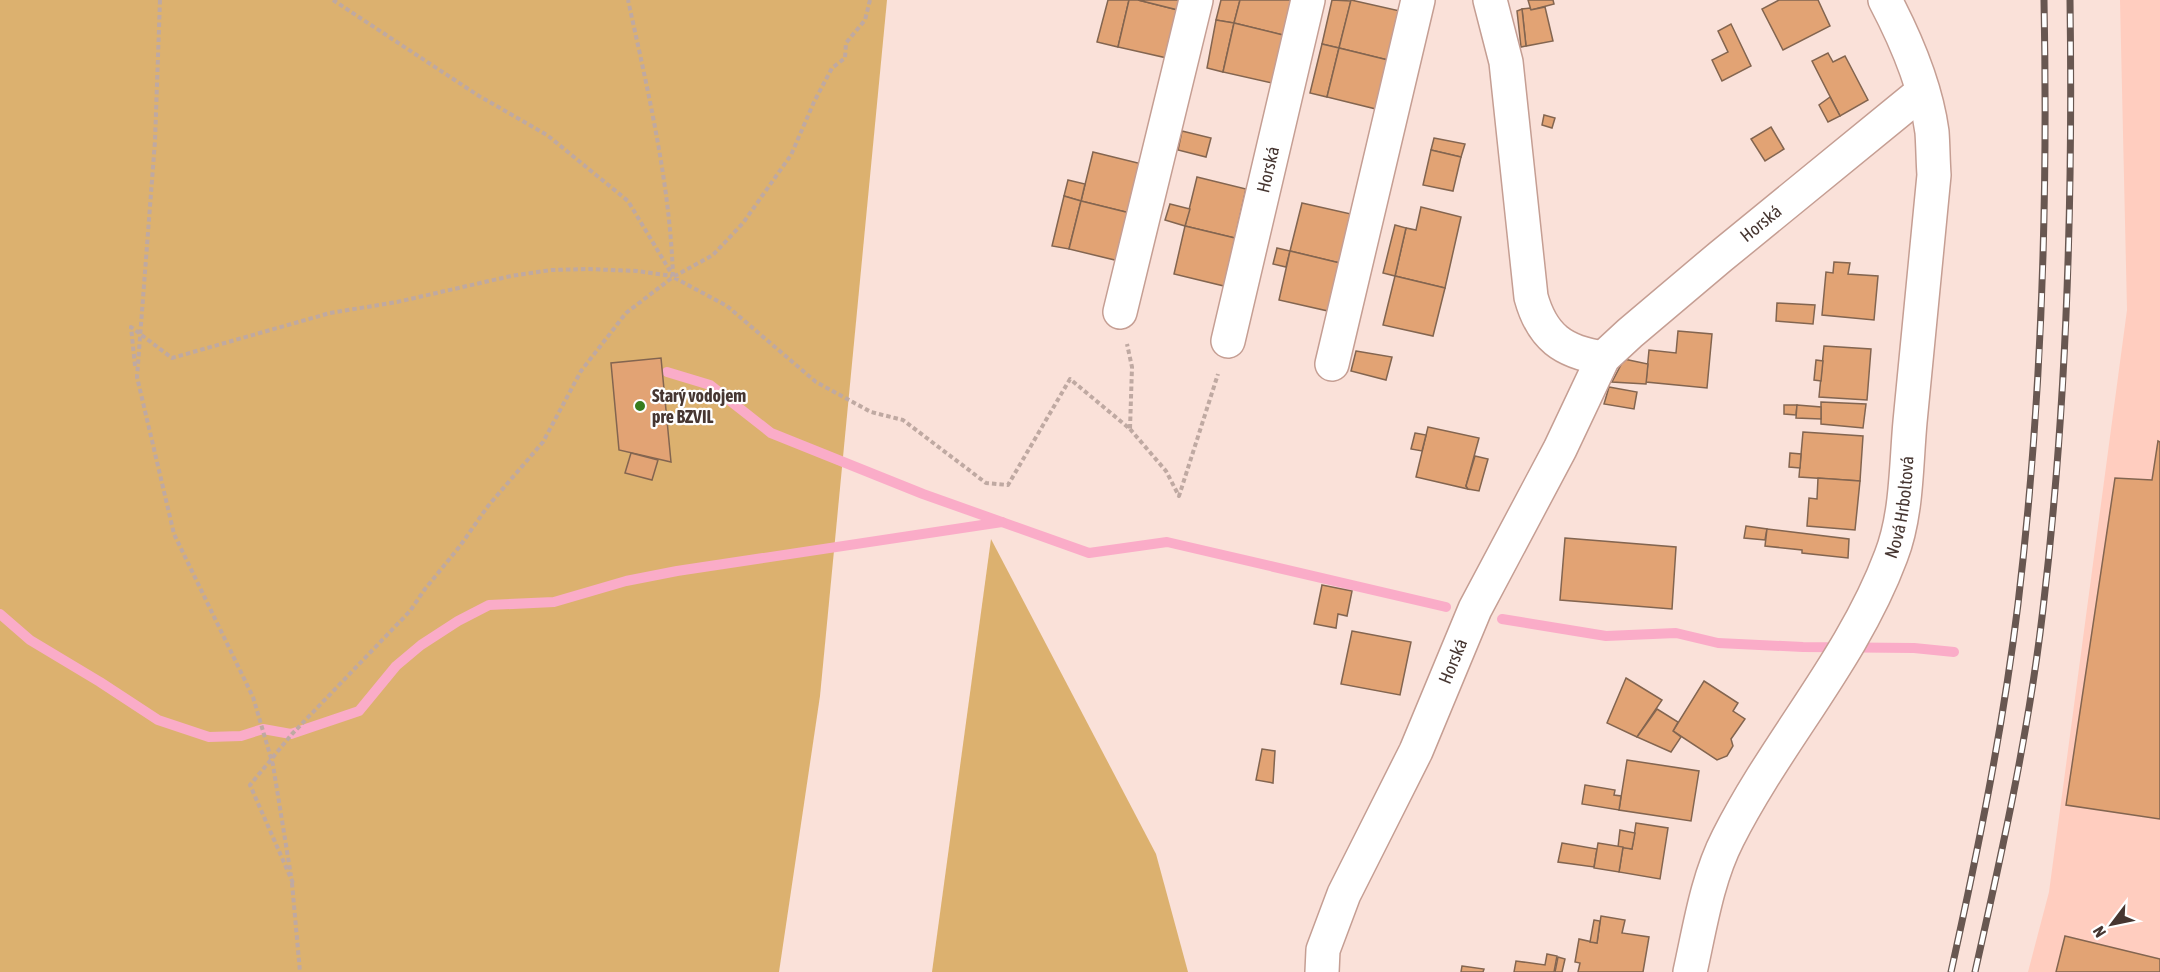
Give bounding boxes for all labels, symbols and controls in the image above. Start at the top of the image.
street label: Horská [1252,144,1283,195]
street label: Horská [1736,200,1785,246]
place label: Starý vodojem pre BZVIL [652,385,746,427]
marker: Starý vodojem pre BZVIL [633,399,647,413]
street label: Nová Hrboltová [1880,455,1918,561]
street label: Horská [1434,635,1471,687]
north arrow [2082,894,2142,954]
text: N [2089,923,2109,941]

